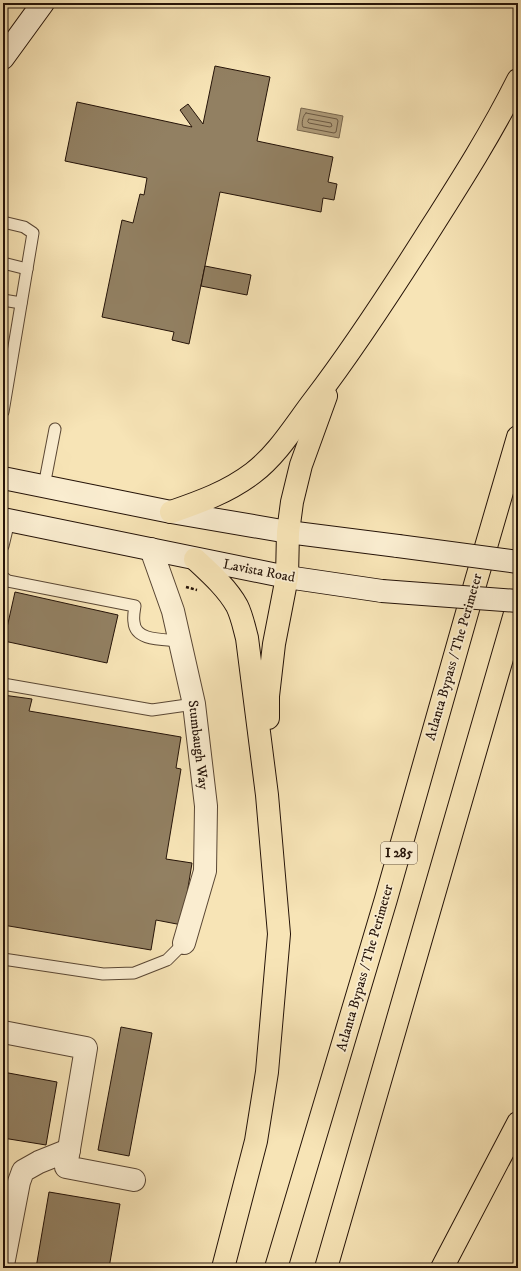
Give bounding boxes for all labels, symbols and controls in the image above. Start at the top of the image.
street label: Lavista Road [222,555,296,587]
street label: Atlanta Bypass / The Perimeter [422,571,487,743]
street label: Stumbaugh Way [184,699,212,791]
road number: I 285 [381,842,417,864]
street label: Atlanta Bypass / The Perimeter [333,882,398,1054]

